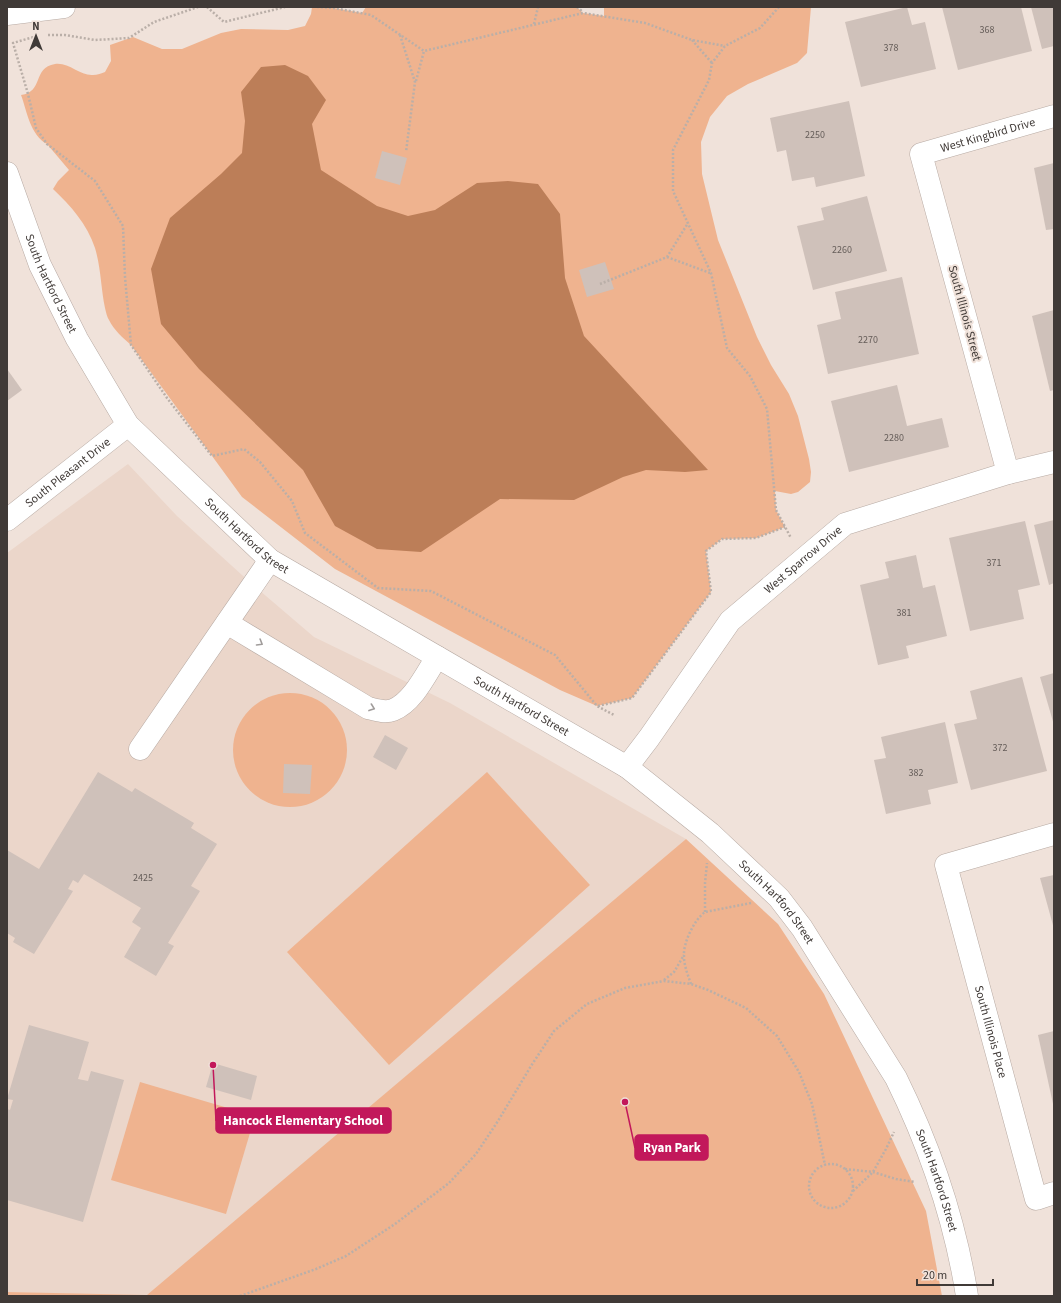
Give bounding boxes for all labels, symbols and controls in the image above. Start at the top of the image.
north arrow [16,16,56,56]
text: N [32,19,40,34]
house number: 368 [980,23,994,37]
house number: 378 [884,41,898,55]
street label: West Kingbird Drive [938,114,1037,157]
house number: 2250 [805,128,825,142]
street label: South Hartford Street [21,232,81,336]
house number: 2260 [832,243,852,257]
street label: South Illinois Street [944,264,985,363]
house number: 2270 [858,333,878,347]
house number: 2280 [884,431,904,445]
street label: South Pleasant Drive [22,434,114,512]
street label: South Hartford Street [201,494,292,578]
street label: West Sparrow Drive [760,522,846,598]
house number: 371 [987,556,1001,570]
house number: 381 [897,606,911,620]
one-way arrow [256,638,263,645]
street label: South Hartford Street [470,672,572,741]
one-way arrow [369,704,376,712]
house number: 372 [993,741,1007,755]
house number: 382 [909,766,923,780]
street label: South Hartford Street [734,856,818,947]
house number: 2425 [133,871,153,885]
street label: South Illinois Place [970,984,1011,1080]
callout: Hancock Elementary School [216,1108,391,1133]
text: Hancock Elementary School [223,1112,383,1130]
street label: South Hartford Street [911,1126,961,1234]
callout: Ryan Park [635,1135,708,1160]
text: Ryan Park [643,1139,702,1157]
scale bar [917,1261,993,1287]
text: 20 m [923,1267,947,1284]

